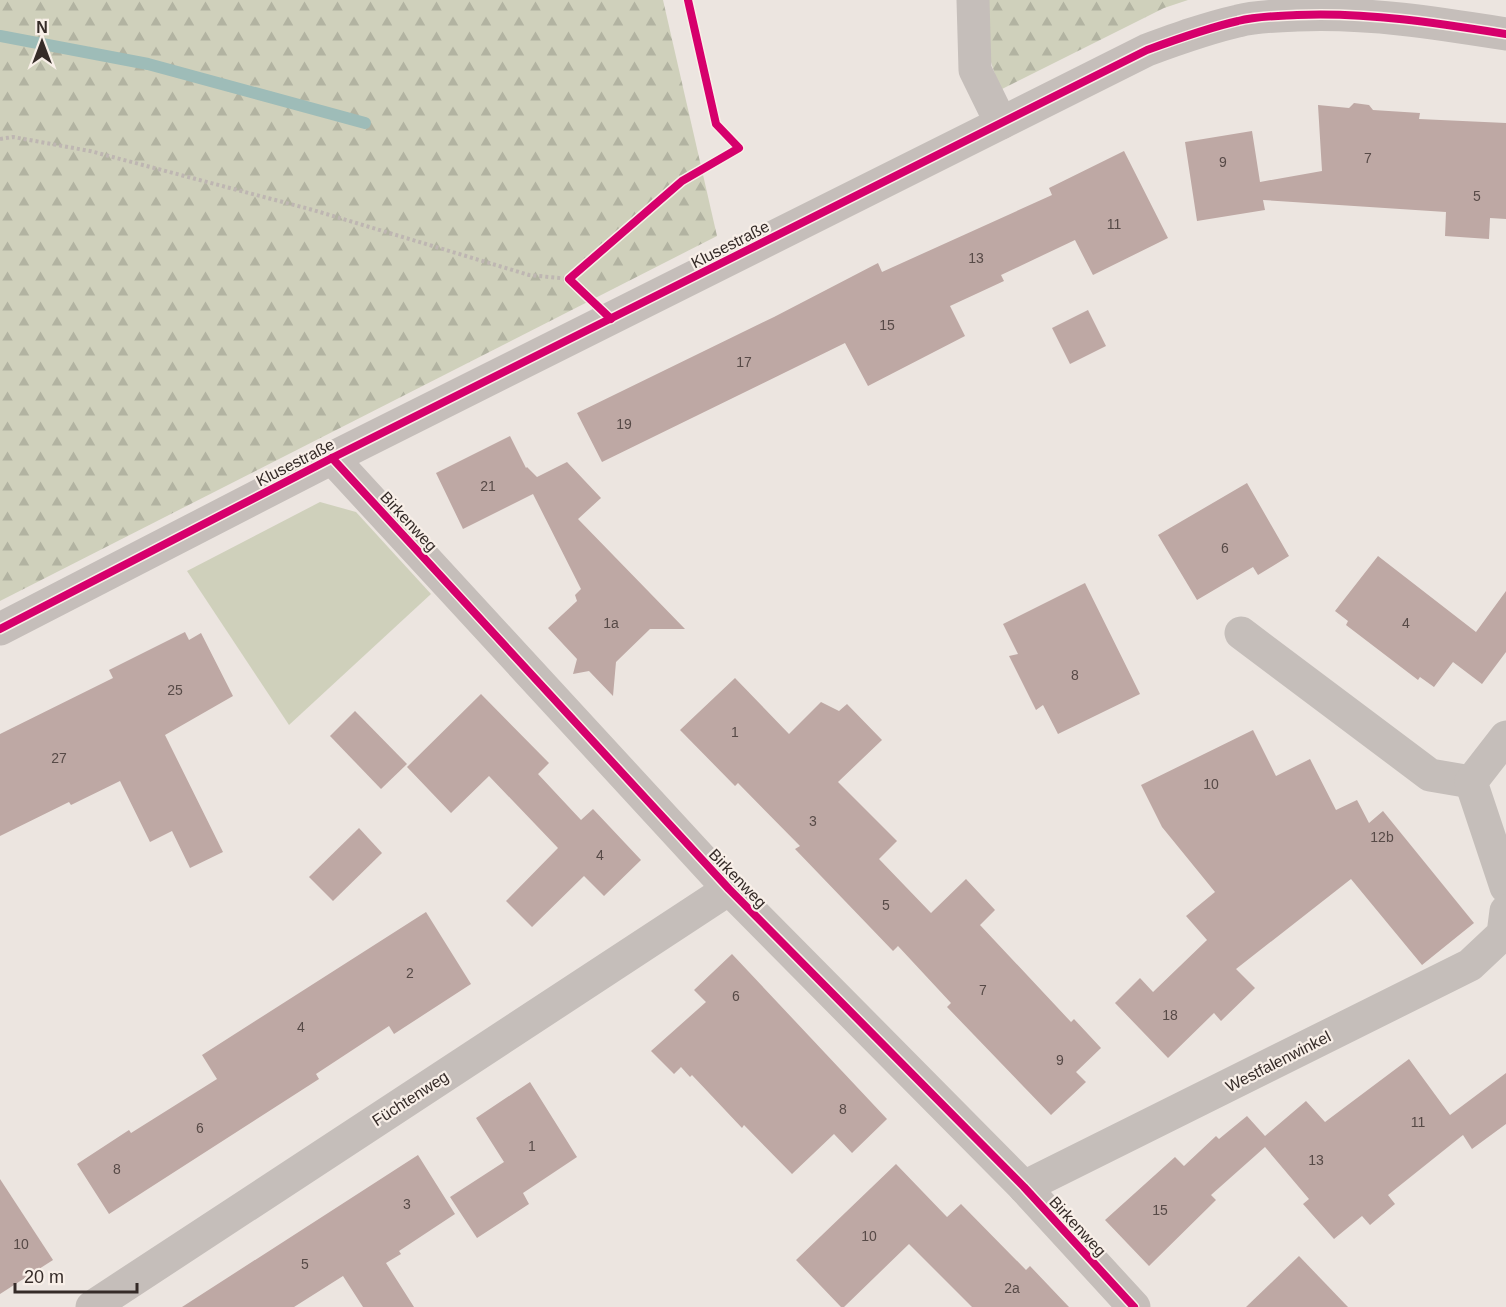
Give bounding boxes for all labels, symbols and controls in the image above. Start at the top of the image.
north arrow [12,12,72,72]
text: N [36,19,48,36]
house number: 7 [1364,150,1372,166]
house number: 9 [1219,154,1227,170]
house number: 5 [1473,188,1481,204]
house number: 11 [1107,216,1121,232]
street label: Klusestraße [688,217,772,271]
house number: 13 [968,250,984,266]
house number: 15 [879,317,895,333]
house number: 17 [736,354,752,370]
house number: 19 [616,416,632,432]
street label: Klusestraße [253,435,337,489]
house number: 21 [480,478,496,494]
street label: Birkenweg [377,488,440,554]
house number: 6 [1221,540,1229,556]
house number: 1a [603,615,619,631]
house number: 4 [1402,615,1410,631]
house number: 8 [1071,667,1079,683]
house number: 25 [167,682,183,698]
house number: 1 [731,724,739,740]
house number: 27 [51,750,67,766]
house number: 10 [1203,776,1219,792]
house number: 3 [809,813,817,829]
house number: 12b [1370,829,1394,845]
street label: Birkenweg [706,846,770,911]
house number: 4 [596,847,604,863]
house number: 5 [882,897,890,913]
house number: 2 [406,965,414,981]
house number: 7 [979,982,987,998]
house number: 6 [732,988,740,1004]
house number: 18 [1162,1007,1178,1023]
house number: 4 [297,1019,305,1035]
street label: Westfalenwinkel [1223,1028,1333,1095]
house number: 9 [1056,1052,1064,1068]
street label: Füchtenweg [369,1068,451,1129]
house number: 8 [839,1101,847,1117]
house number: 11 [1411,1114,1425,1130]
house number: 6 [196,1120,204,1136]
house number: 1 [528,1138,536,1154]
house number: 13 [1308,1152,1324,1168]
house number: 8 [113,1161,121,1177]
street label: Birkenweg [1046,1193,1109,1259]
house number: 3 [403,1196,411,1212]
house number: 15 [1152,1202,1168,1218]
house number: 10 [861,1228,877,1244]
house number: 10 [13,1236,29,1252]
scale bar [15,1256,136,1294]
house number: 5 [301,1256,309,1272]
text: 20 m [24,1267,64,1287]
house number: 2a [1004,1280,1020,1296]

